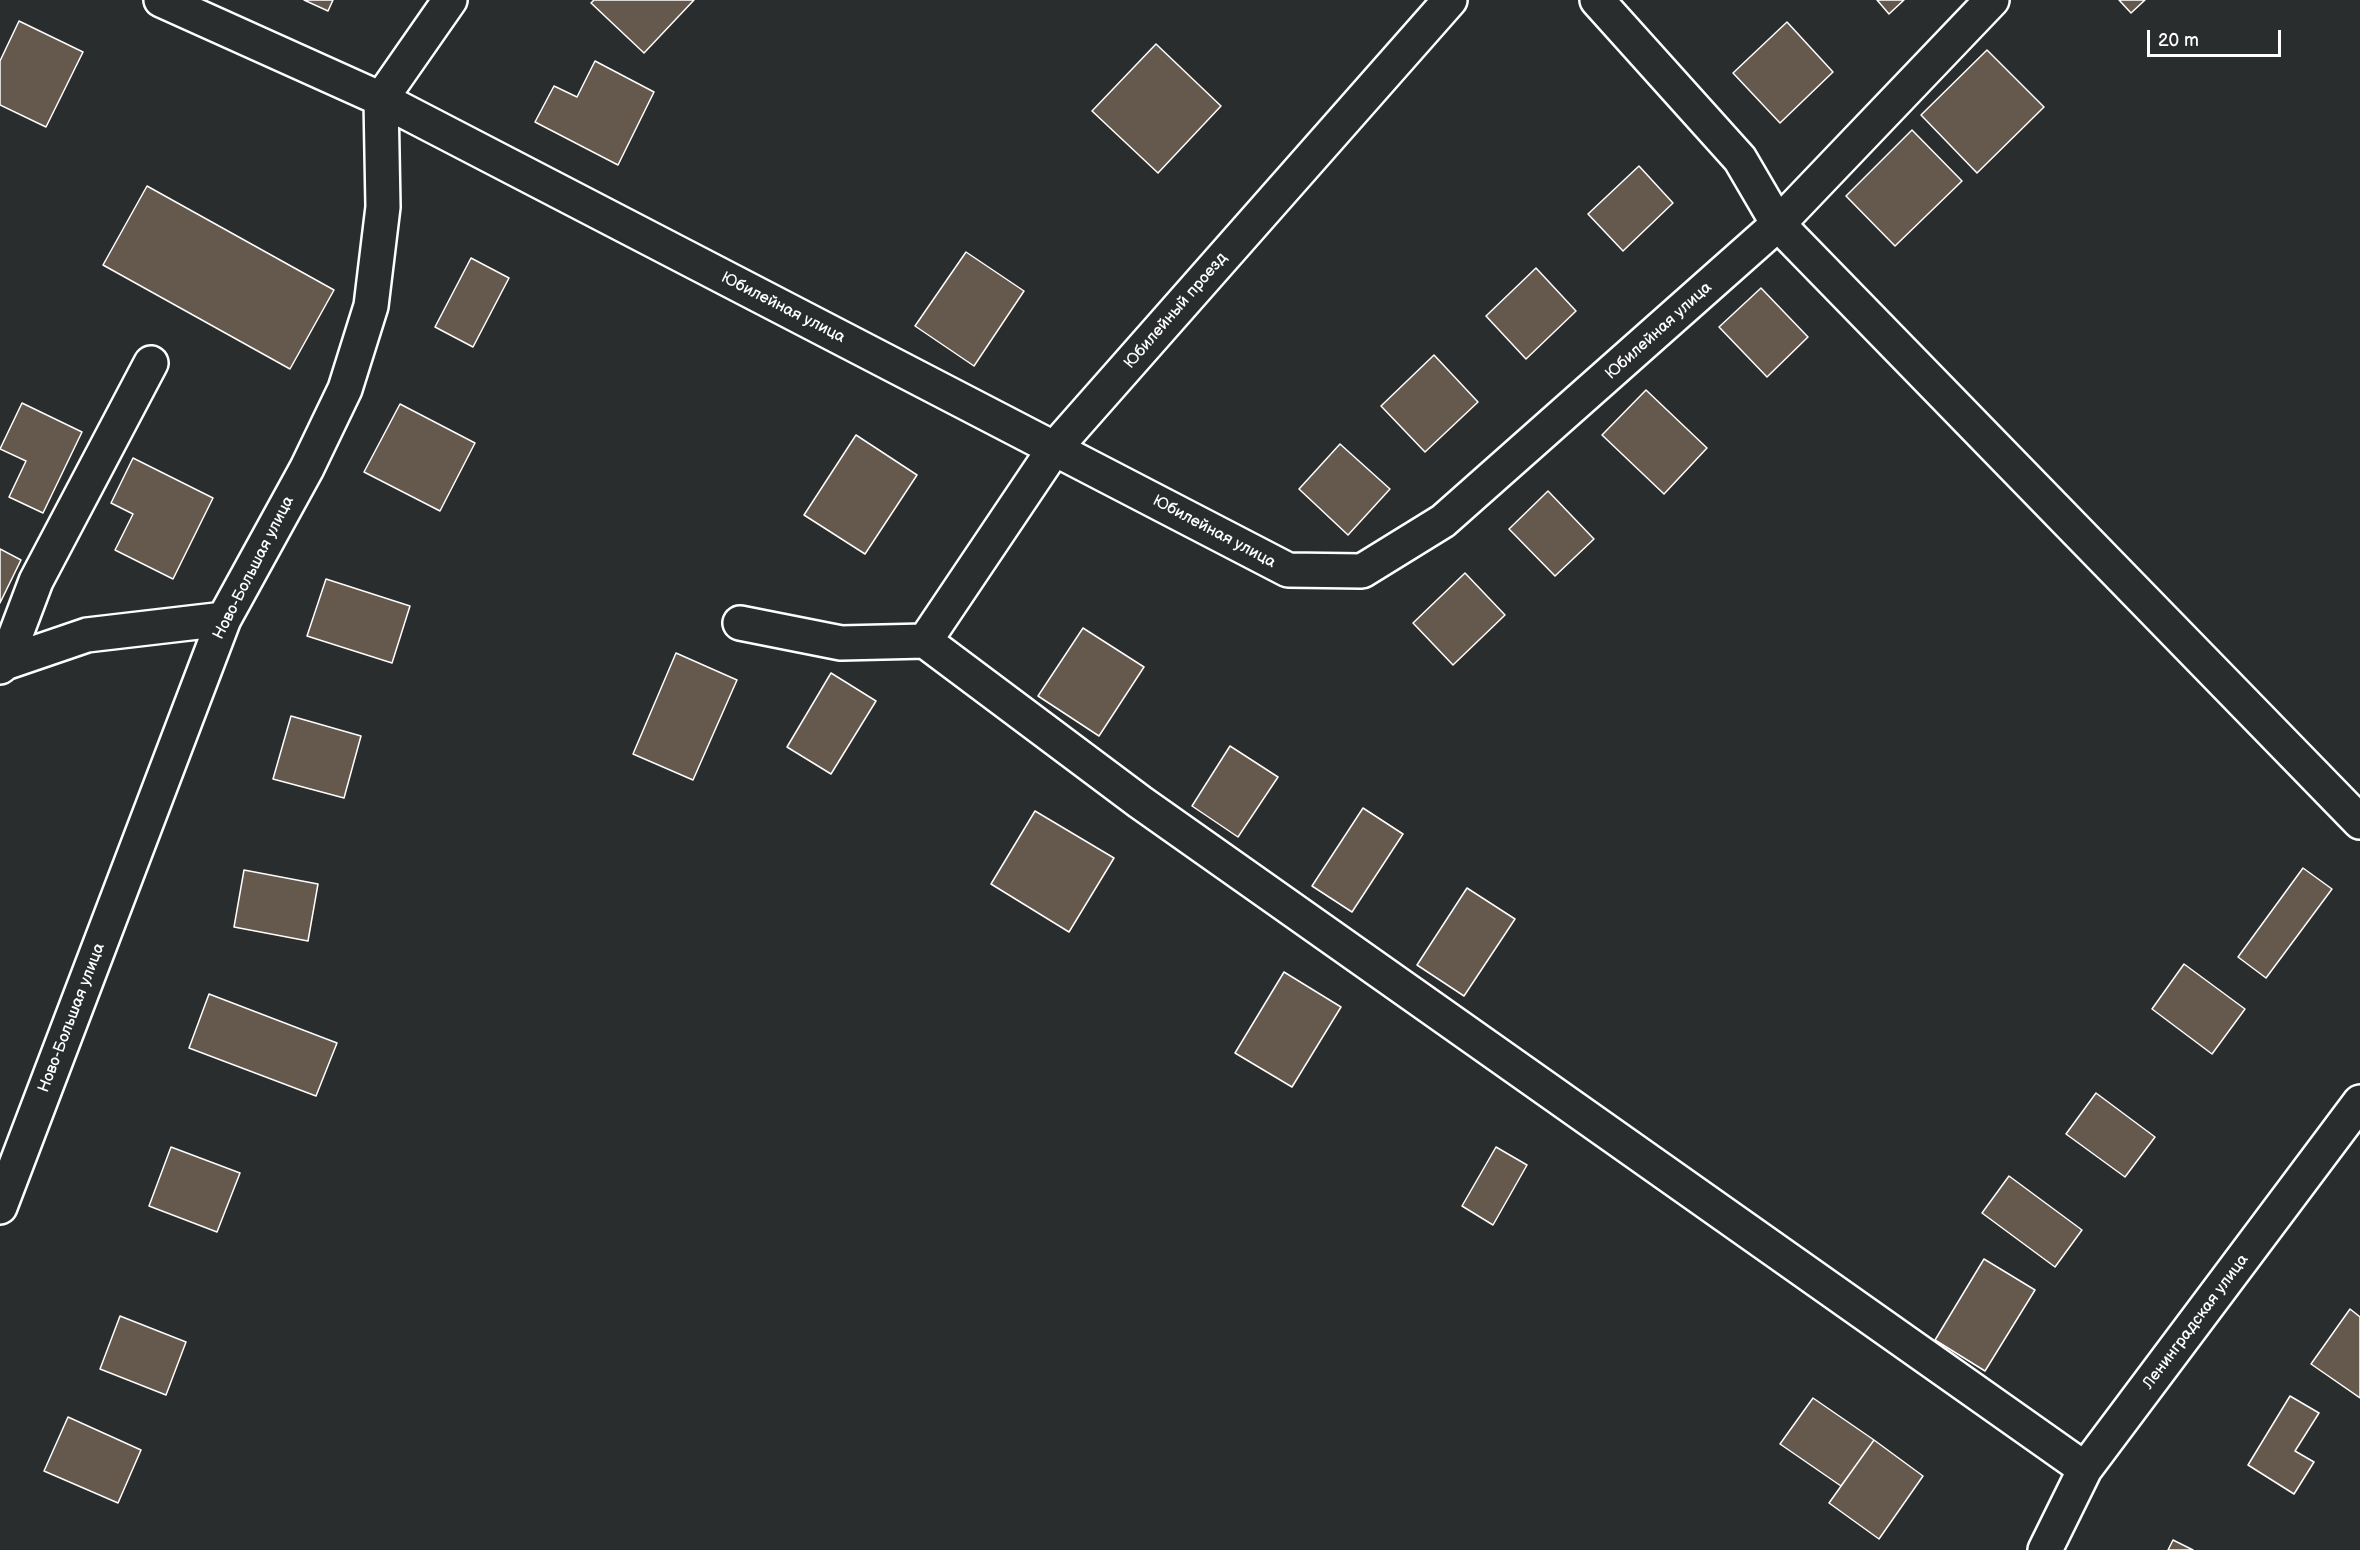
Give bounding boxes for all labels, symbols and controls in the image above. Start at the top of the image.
scale bar [2150,18,2284,56]
text: 20 m [2158,30,2199,51]
street label: Юбилейный проезд [1120,249,1232,373]
street label: Юбилейная улица [718,268,848,348]
street label: Юбилейная улица [1602,278,1716,384]
street label: Юбилейная улица [1149,491,1279,573]
street label: Ново-Большая улица [210,493,298,643]
street label: Ново-Большая улица [35,941,109,1095]
street label: Ленинградская улица [2139,1251,2253,1393]

